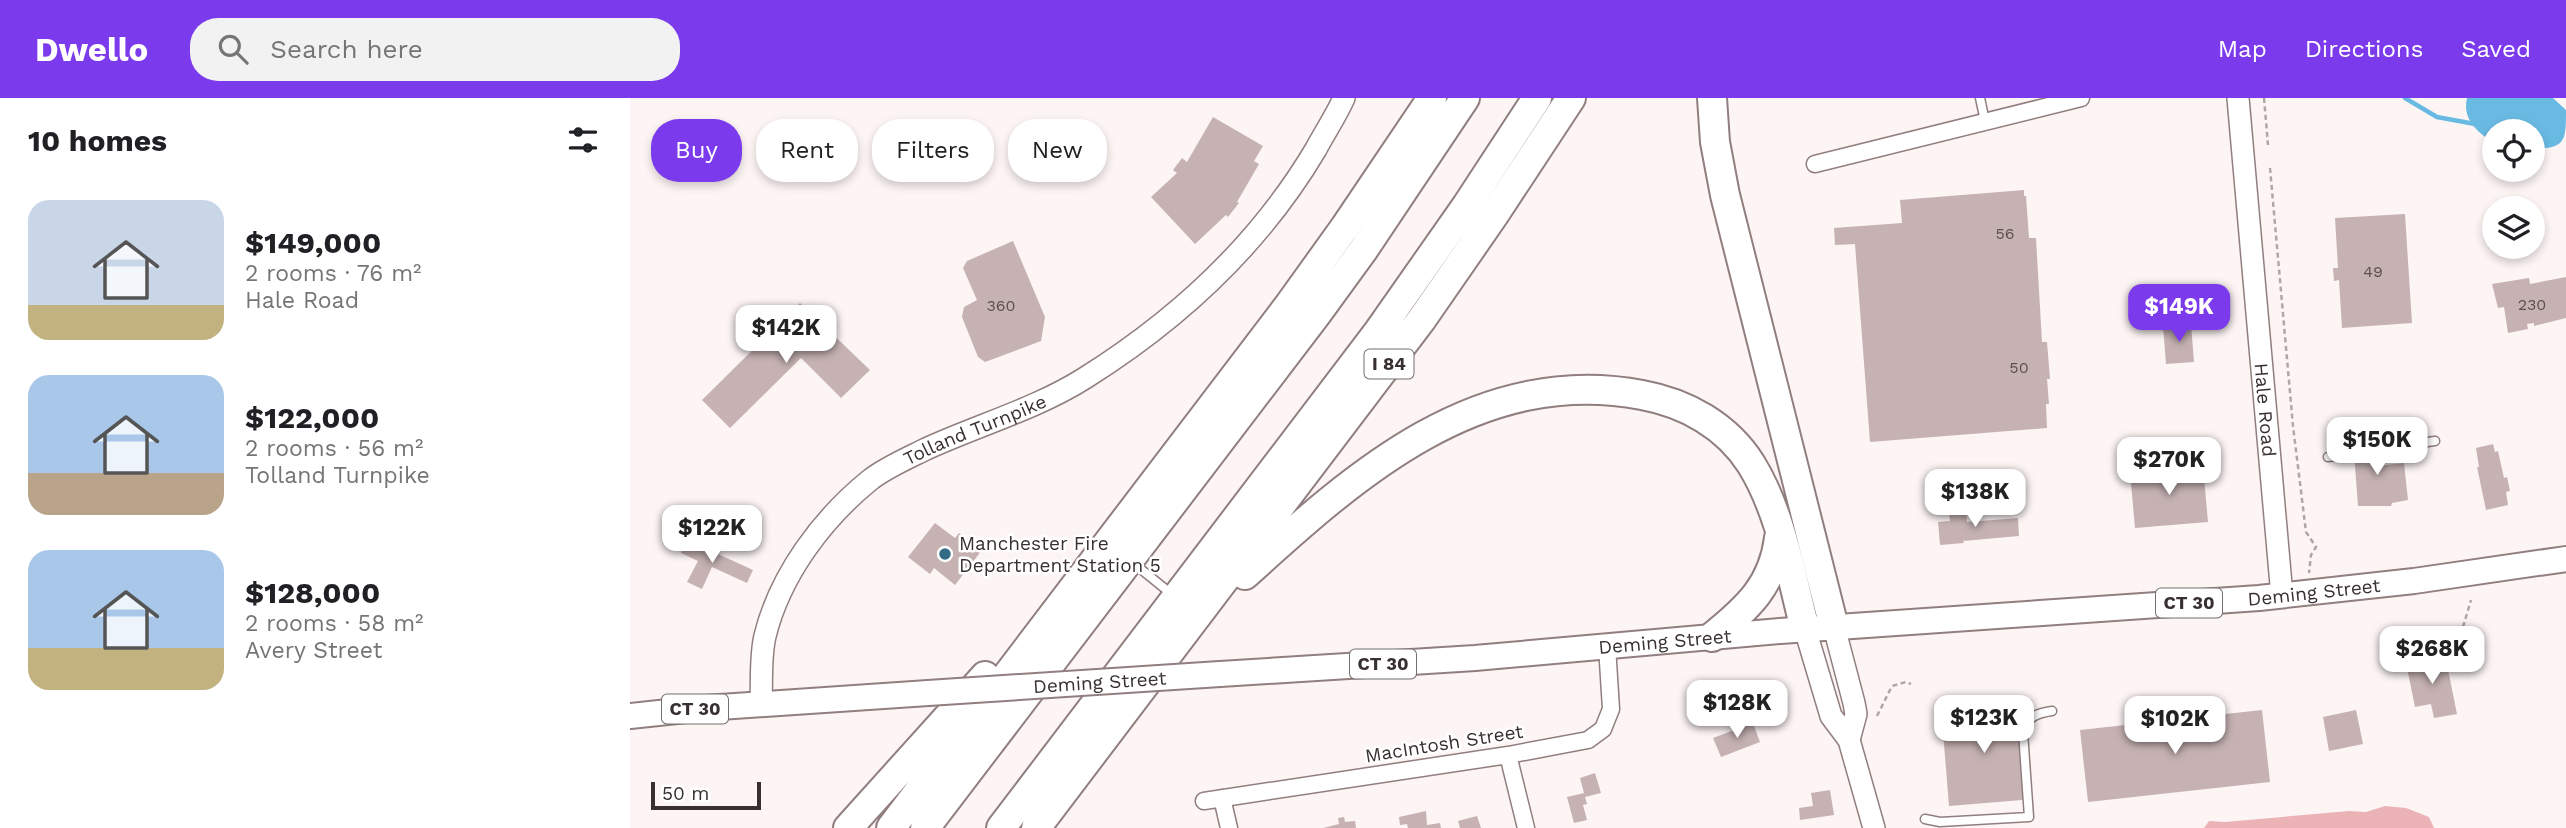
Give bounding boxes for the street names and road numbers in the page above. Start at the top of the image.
road number: I 84 [1364,350,1414,378]
street label: Hale Road [2249,362,2281,458]
street label: Tolland Turnpike [900,390,1050,470]
street label: Deming Street [2247,574,2382,611]
road number: CT 30 [2156,588,2222,618]
street label: Deming Street [1597,624,1732,659]
road number: CT 30 [1350,650,1416,678]
street label: Deming Street [1032,667,1167,698]
road number: CT 30 [662,694,728,724]
street label: MacIntosh Street [1364,720,1525,767]

